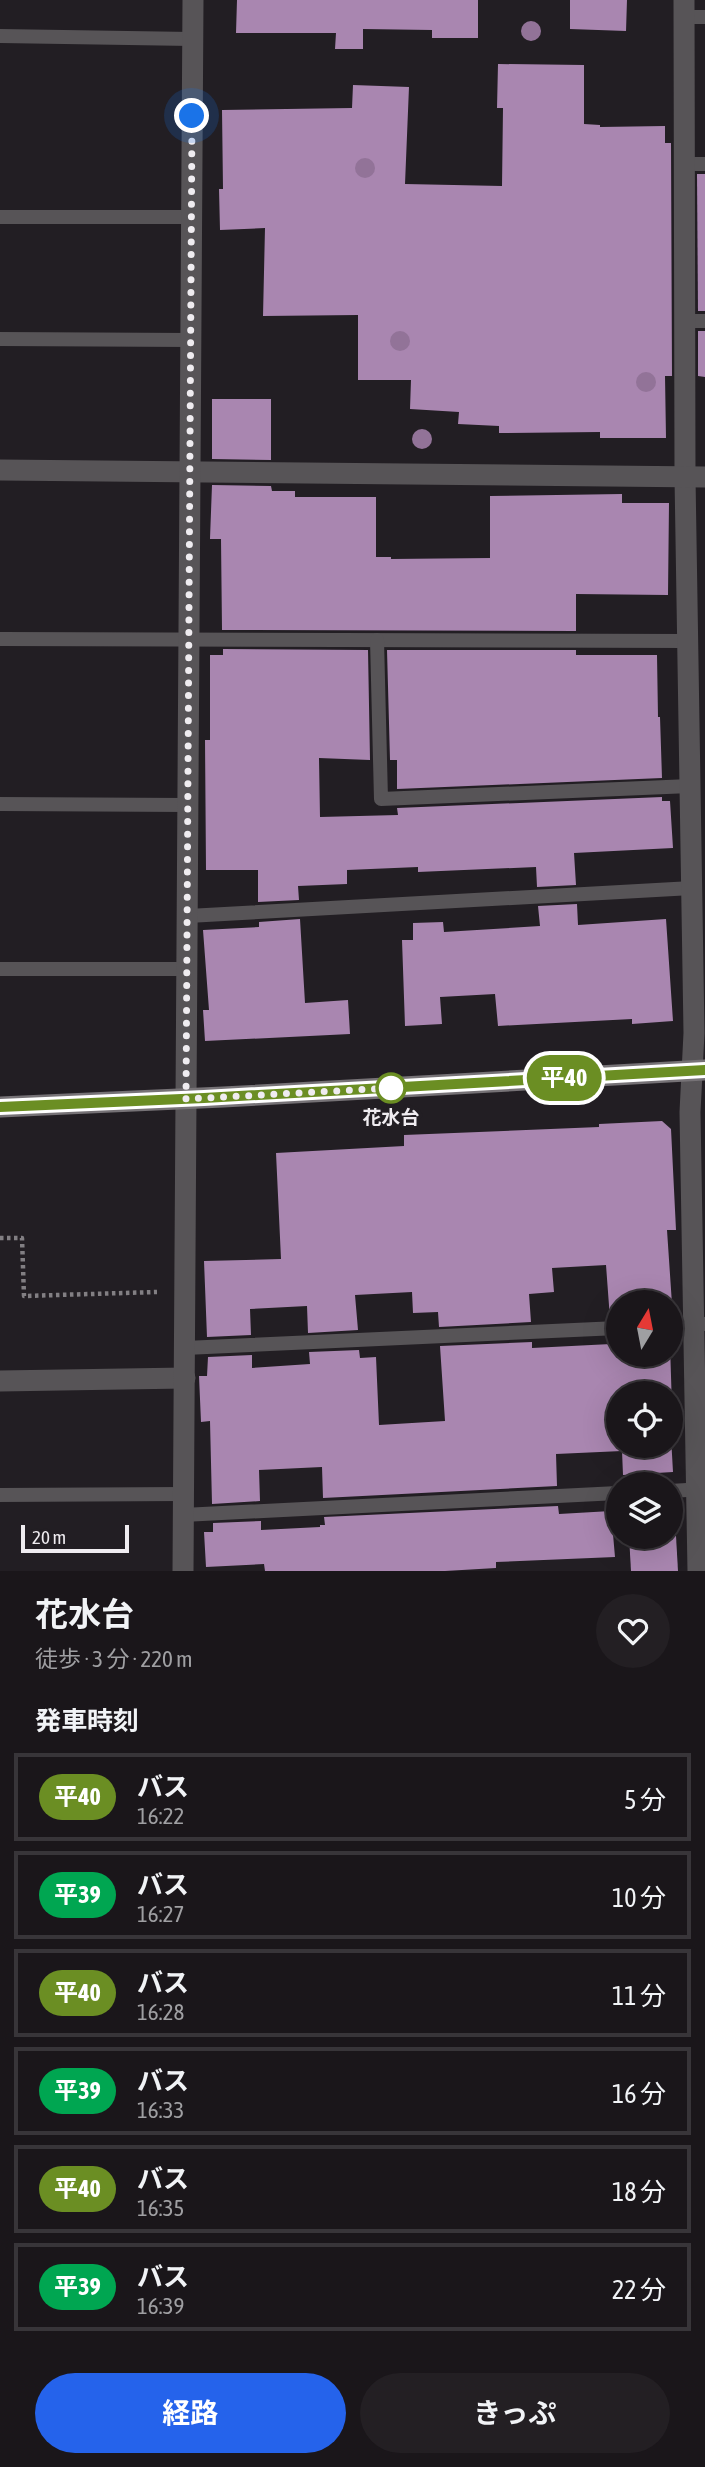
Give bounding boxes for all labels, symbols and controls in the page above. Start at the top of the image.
your location [174,98,209,133]
line badge: 平40 [524,1055,604,1101]
text: 平40 [541,1064,587,1091]
marker: 花水台 [376,1073,406,1103]
place label: 花水台 [362,1106,420,1128]
north arrow [606,1290,682,1367]
map controls [606,1290,683,1549]
button: locate [606,1381,683,1458]
button: layers [606,1472,683,1549]
scale bar [21,1522,130,1554]
text: 20 m [32,1526,66,1548]
button: heart [596,1594,670,1668]
text: 花水台 [35,1595,134,1633]
text: 徒歩 · 3 分 · 220 m [35,1646,193,1672]
text: 発車時刻 [35,1706,139,1736]
text: バス [137,1772,189,1802]
text: 平40 [54,1783,101,1810]
text: 5 分 [624,1785,666,1815]
text: 16:22 [137,1803,184,1829]
text: バス [137,1870,189,1900]
text: 平39 [54,1881,101,1908]
text: 10 分 [612,1883,666,1913]
text: 16:27 [137,1901,184,1927]
text: バス [137,1968,189,1998]
text: 平40 [54,1979,101,2006]
text: 11 分 [612,1981,666,2011]
text: 16:28 [137,1999,184,2025]
text: バス [137,2066,189,2096]
text: 平39 [54,2077,101,2104]
text: 16 分 [612,2079,666,2109]
text: 16:33 [137,2097,184,2123]
text: バス [137,2164,189,2194]
text: 平40 [54,2175,101,2202]
text: 18 分 [612,2177,666,2207]
text: 16:35 [137,2195,184,2221]
text: バス [137,2262,189,2292]
text: 平39 [54,2273,101,2300]
text: 22 分 [612,2275,666,2305]
text: 16:39 [137,2293,184,2319]
button: 経路 [35,2373,346,2453]
button: きっぷ [360,2373,670,2453]

